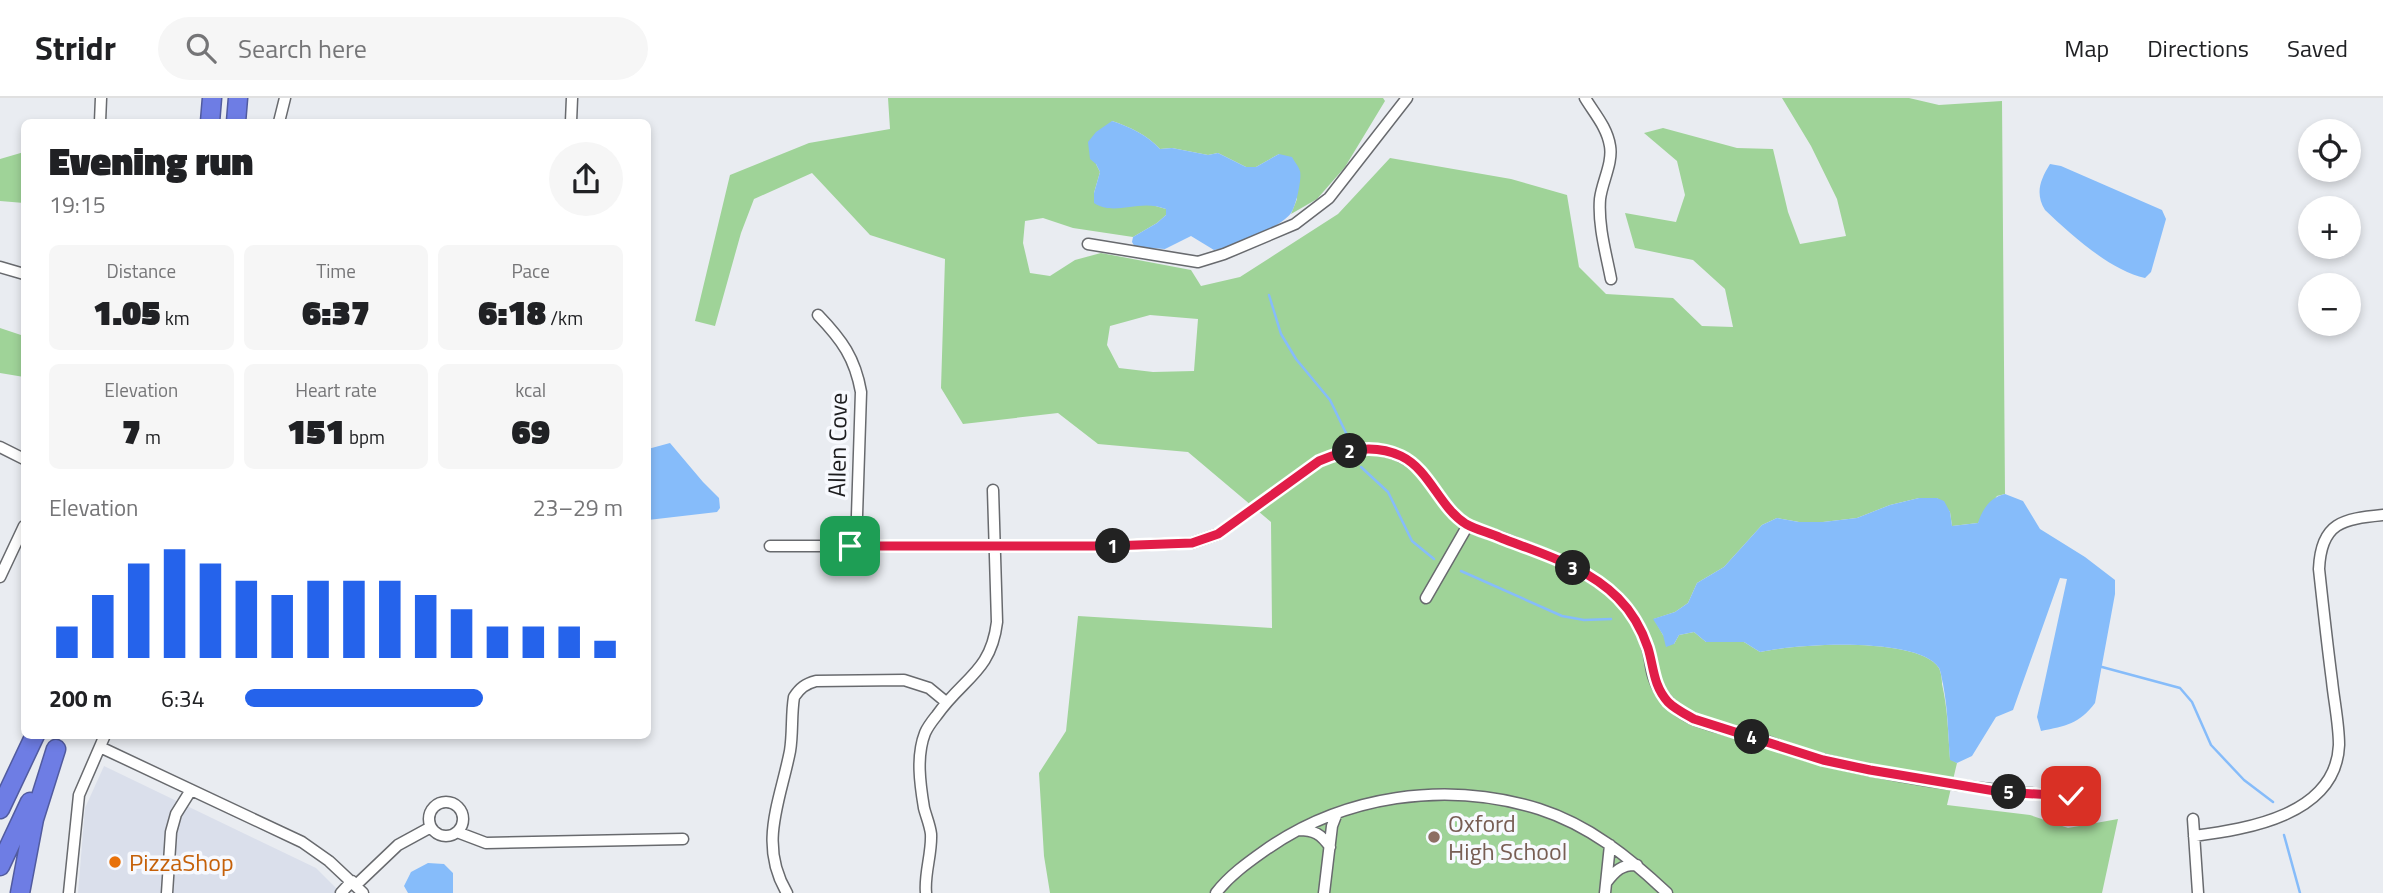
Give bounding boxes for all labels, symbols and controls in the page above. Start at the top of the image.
search box [158,17,648,80]
text: Stridr [35,23,116,73]
icon: search [182,29,220,67]
text: Search here [238,29,367,68]
text: Map [2064,30,2109,66]
text: Directions [2147,30,2249,66]
text: Saved [2287,30,2348,66]
map controls [2298,119,2361,336]
button: locate [2298,119,2361,182]
text: Evening run [49,132,253,190]
button: share [549,142,623,216]
text: 19:15 [49,187,106,222]
button: + [2298,196,2361,259]
text: Distance [107,256,176,285]
text: Time [316,256,356,285]
text: Pace [511,256,550,285]
button: − [2298,273,2361,336]
text: 1.05 [93,285,161,339]
text: 6:37 [302,285,370,339]
text: 6:18 [478,285,546,339]
text: km [161,303,190,332]
text: /km [546,303,583,332]
text: Elevation [104,375,178,404]
text: Heart rate [295,375,377,404]
text: kcal [515,375,546,404]
street label: Allen Cove [818,392,856,498]
text: 7 [122,404,141,458]
text: 151 [287,404,345,458]
text: 69 [511,404,550,458]
text: m [141,422,161,451]
text: bpm [345,422,385,451]
pin: 2 [1332,434,1368,468]
text: 2 [1344,436,1355,465]
text: Elevation [49,490,138,525]
text: 23–29 m [533,490,623,525]
pin [820,516,880,576]
icon: arrive [831,527,869,565]
pin: 1 [1096,528,1130,564]
text: 1 [1107,531,1118,560]
pin: 3 [1556,550,1590,586]
text: 3 [1567,553,1578,582]
text: 200 m [49,681,112,716]
text: 6:34 [161,681,205,716]
pin: 4 [1734,720,1770,754]
text: 4 [1746,722,1757,751]
pin [2041,766,2101,826]
pin: 5 [1992,774,2026,810]
text: 5 [2003,777,2014,806]
icon: check [2052,777,2090,815]
place label: Oxford High School [1448,805,1567,869]
marker: Oxford High School [1426,829,1442,845]
place label: PizzaShop [129,844,234,880]
marker: PizzaShop [107,854,123,870]

